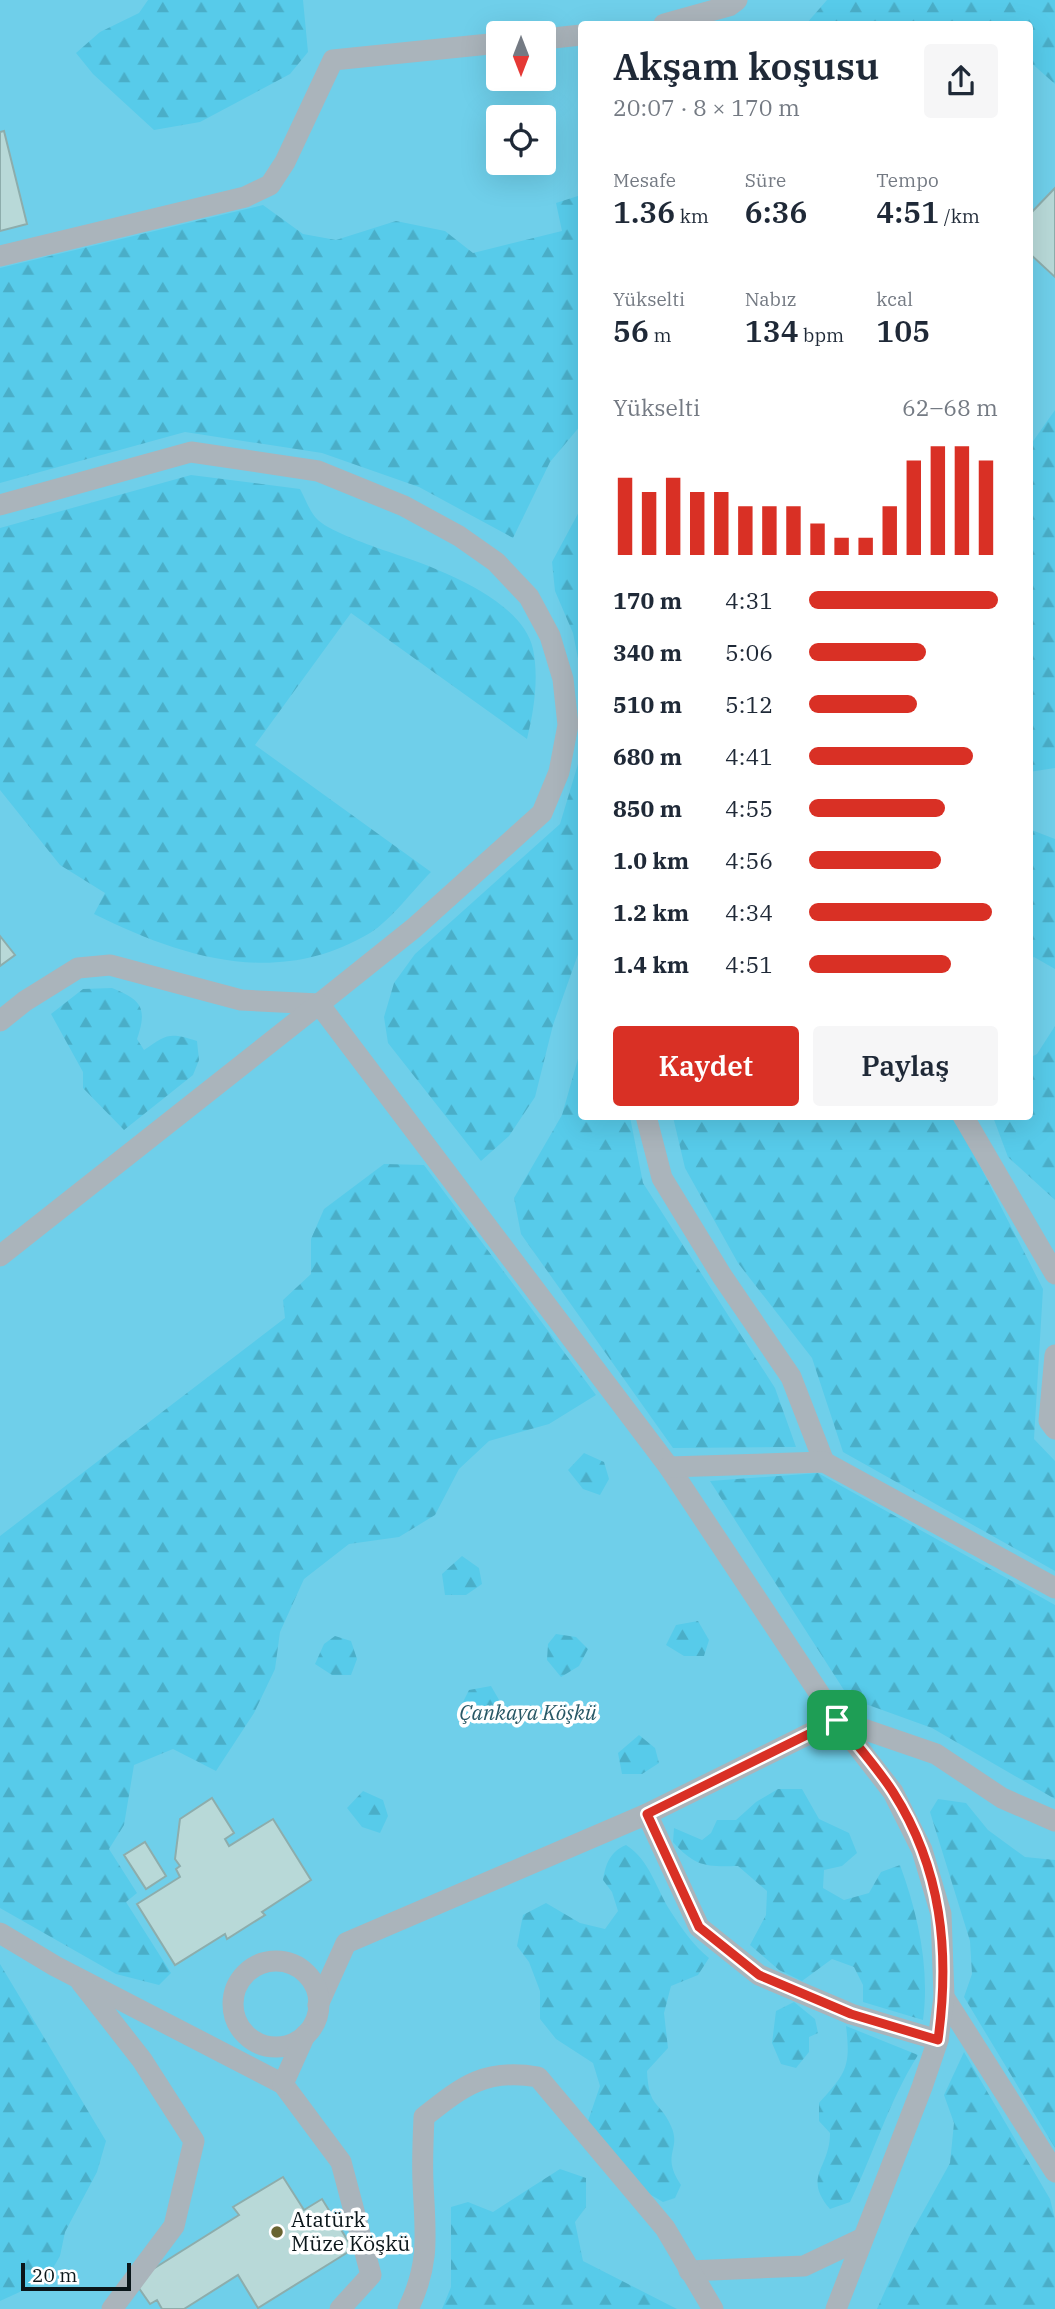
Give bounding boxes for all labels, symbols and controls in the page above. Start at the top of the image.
north arrow [486,21,556,91]
map controls [486,21,556,175]
text: Akşam koşusu [613,41,879,90]
button: share [924,44,998,118]
text: 20:07 · 8 × 170 m [613,92,800,122]
button: locate [486,105,556,175]
text: Mesafe [613,168,676,192]
text: Süre [745,168,786,192]
text: Tempo [876,168,939,192]
text: 1.36 [613,192,675,231]
text: 6:36 [745,192,808,231]
text: 4:51 [876,192,939,231]
text: km [675,204,709,228]
text: /km [939,204,980,228]
text: Yükselti [613,287,685,311]
text: Nabız [745,287,797,311]
text: kcal [876,287,913,311]
text: 56 [613,311,649,350]
text: 134 [745,311,799,350]
text: 105 [876,311,930,350]
text: m [649,323,672,347]
text: bpm [799,323,844,347]
text: Yükselti [613,392,700,422]
text: 62–68 m [902,392,998,422]
text: 170 m [613,585,682,615]
text: 4:31 [725,585,773,615]
text: 340 m [613,637,682,667]
text: 5:06 [725,637,773,667]
text: 510 m [613,689,682,719]
text: 5:12 [725,689,773,719]
text: 680 m [613,741,682,771]
text: 4:41 [725,741,773,771]
text: 850 m [613,793,682,823]
text: 4:55 [725,793,773,823]
text: 1.0 km [613,845,689,875]
text: 4:56 [725,845,773,875]
text: 1.2 km [613,897,689,927]
text: 4:34 [725,897,773,927]
text: 1.4 km [613,949,689,979]
text: 4:51 [725,949,773,979]
button: Kaydet [613,1026,799,1106]
button: Paylaş [813,1026,998,1106]
pin [807,1690,867,1750]
park label: Çankaya Köşkü [459,1698,597,1726]
icon: arrive [818,1701,856,1739]
place label: Atatürk Müze Köşkü [291,2205,410,2257]
marker: Atatürk Müze Köşkü [269,2224,285,2240]
scale bar [21,2260,131,2292]
text: 20 m [32,2263,77,2287]

